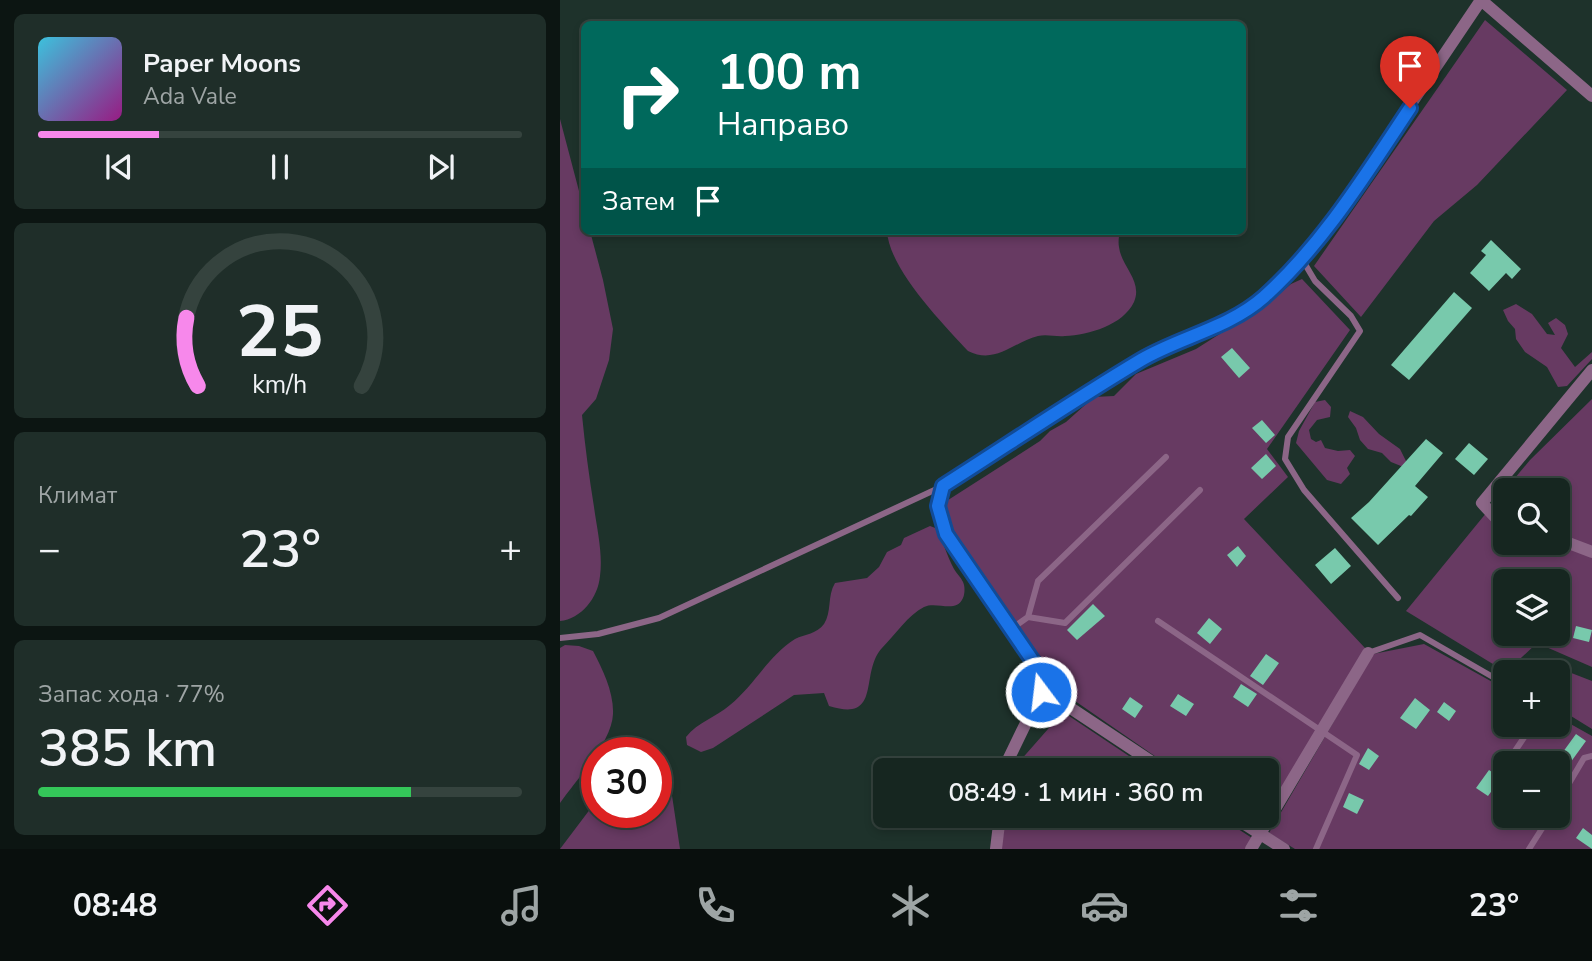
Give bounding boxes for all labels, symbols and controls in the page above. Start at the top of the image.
pin [1380,36,1440,108]
text: 100 m [717,39,861,106]
text: Paper Moons [143,46,301,81]
icon: arrive [1391,47,1429,85]
icon: right [602,49,693,140]
text: Ada Vale [143,81,237,112]
text: Направо [717,103,849,146]
icon: previous [100,148,138,186]
icon: pause [261,148,299,186]
icon: next [422,148,460,186]
icon: arrive [689,182,727,220]
text: Затем [602,184,675,219]
text: 25 [236,283,324,383]
text: km/h [252,368,308,402]
map controls [1493,478,1570,828]
button: search [1493,478,1570,555]
text: Климат [38,480,117,511]
text: 23° [239,514,321,585]
text: − [38,524,61,575]
text: + [499,524,522,575]
button: layers [1493,569,1570,646]
position arrow [1004,655,1078,729]
button: + [1493,660,1570,737]
text: Запас хода · 77% [38,679,225,710]
text: 385 km [38,713,217,784]
speed limit sign: 30 [581,737,672,828]
button: − [1493,751,1570,828]
text: 08:49 · 1 мин · 360 m [948,775,1204,810]
icon: directions [303,881,352,930]
icon: music [497,881,546,930]
icon: phone [691,881,740,930]
icon: climate [886,881,935,930]
icon: car [1080,881,1129,930]
icon: filters [1274,881,1323,930]
text: 08:48 [73,884,157,927]
text: 23° [1469,884,1519,927]

